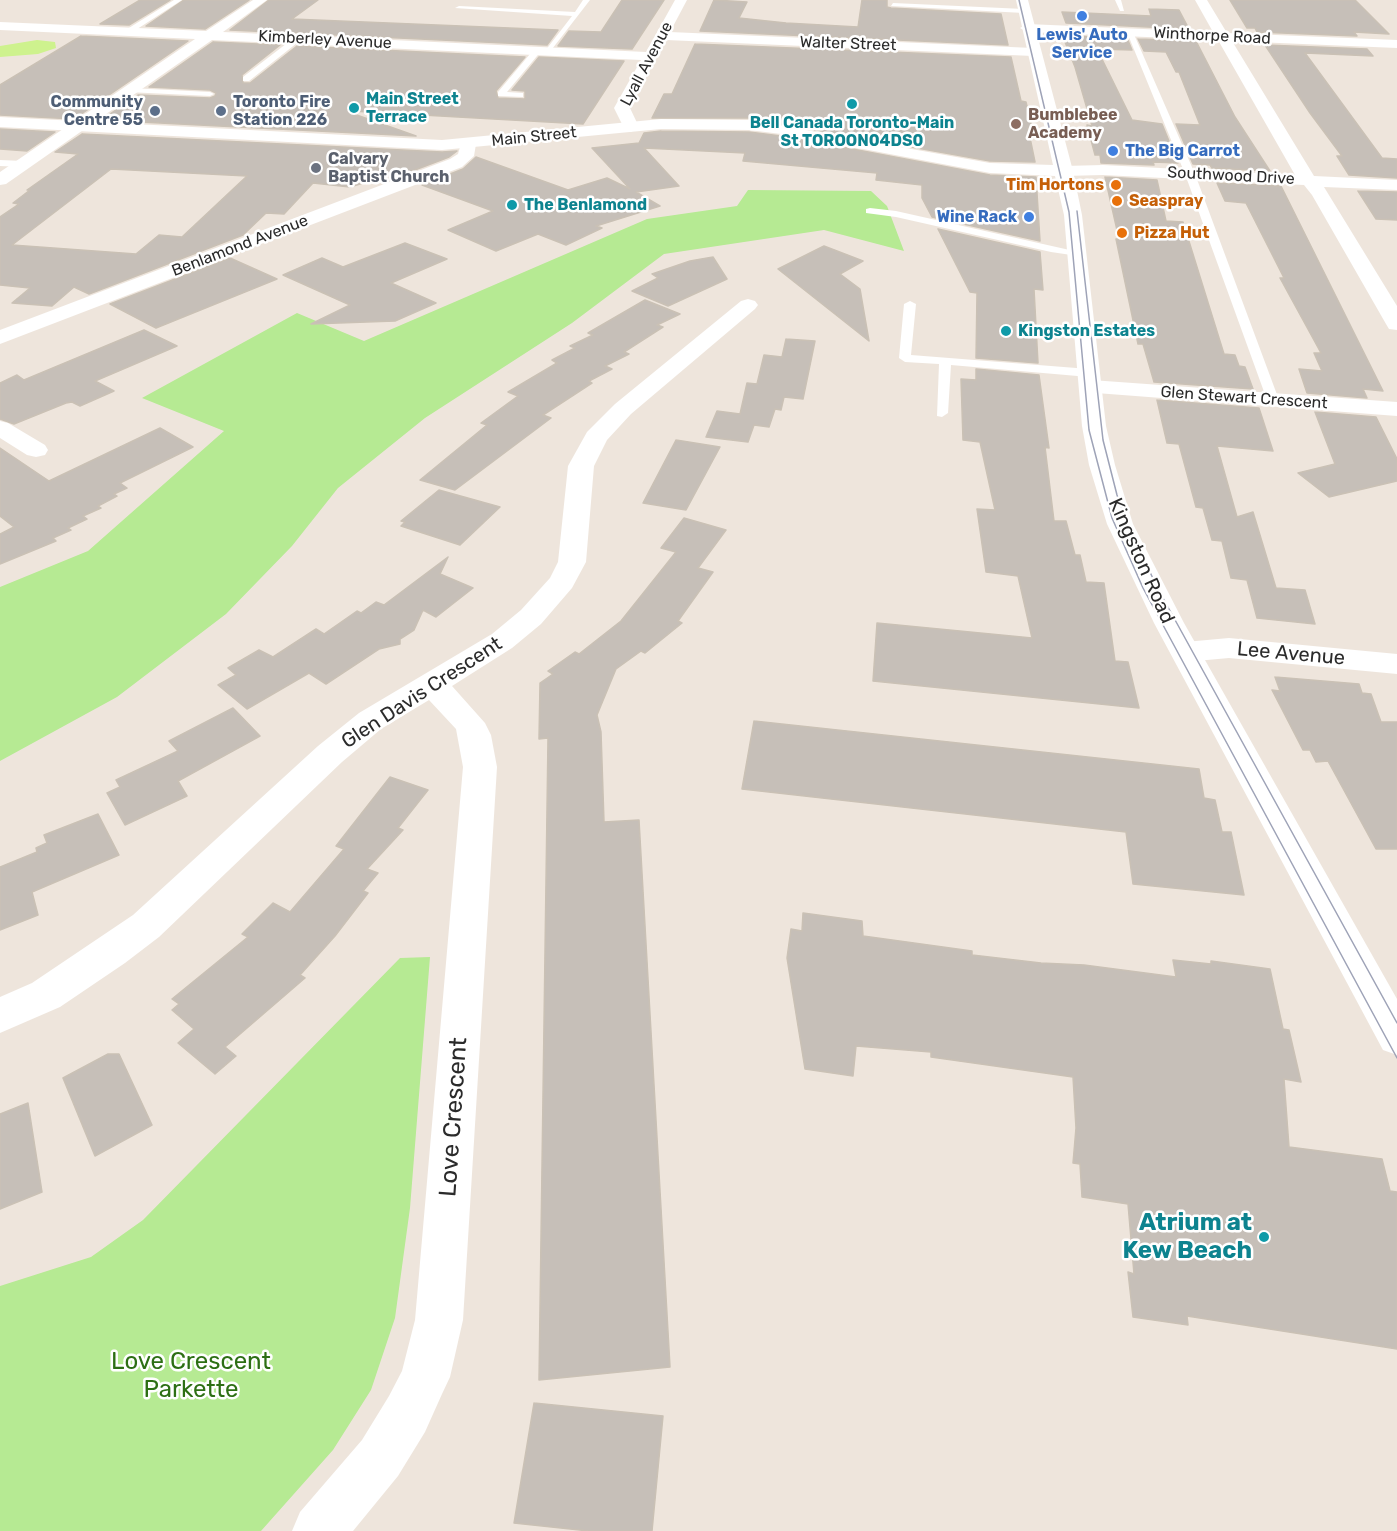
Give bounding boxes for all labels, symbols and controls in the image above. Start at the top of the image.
marker: Lewis' Auto Service [1075,9,1089,23]
street label: Lyall Avenue [617,19,677,109]
street label: Winthorpe Road [1153,23,1271,49]
place label: Lewis' Auto Service [1036,25,1128,63]
street label: Kimberley Avenue [258,27,392,53]
street label: Walter Street [799,33,897,55]
place label: Main Street Terrace [366,89,459,127]
place label: Community Centre 55 [51,92,143,130]
place label: Toronto Fire Station 226 [233,92,330,130]
marker: Bell Canada Toronto-Main St TOROON04DS0 [845,97,859,111]
marker: Main Street Terrace [347,101,361,115]
marker: Community Centre 55 [148,104,162,118]
marker: Toronto Fire Station 226 [214,104,228,118]
place label: Bumblebee Academy [1028,105,1117,143]
place label: Bell Canada Toronto-Main St TOROON04DS0 [750,113,954,151]
marker: Bumblebee Academy [1009,117,1023,131]
street label: Main Street [491,123,577,151]
place label: The Big Carrot [1125,141,1240,161]
marker: The Big Carrot [1106,144,1120,158]
place label: Calvary Baptist Church [328,149,449,187]
marker: Calvary Baptist Church [309,161,323,175]
street label: Southwood Drive [1167,163,1295,189]
place label: Tim Hortons [1006,175,1104,195]
marker: Tim Hortons [1109,178,1123,192]
place label: Seaspray [1129,191,1203,211]
marker: Seaspray [1110,194,1124,208]
place label: The Benlamond [524,195,647,215]
marker: The Benlamond [505,198,519,212]
place label: Wine Rack [937,207,1017,227]
marker: Wine Rack [1022,210,1036,224]
street label: Benlamond Avenue [169,211,311,281]
place label: Pizza Hut [1134,223,1210,243]
marker: Pizza Hut [1115,226,1129,240]
place label: Kingston Estates [1018,321,1155,341]
marker: Kingston Estates [999,324,1013,338]
street label: Glen Stewart Crescent [1160,383,1328,413]
street label: Kingston Road [1103,495,1179,627]
street label: Glen Davis Crescent [337,632,507,754]
street label: Lee Avenue [1236,637,1346,671]
street label: Love Crescent [434,1036,474,1198]
place label: Atrium at Kew Beach [1123,1209,1252,1265]
marker: Atrium at Kew Beach [1257,1230,1271,1244]
park label: Love Crescent Parkette [111,1348,271,1404]

